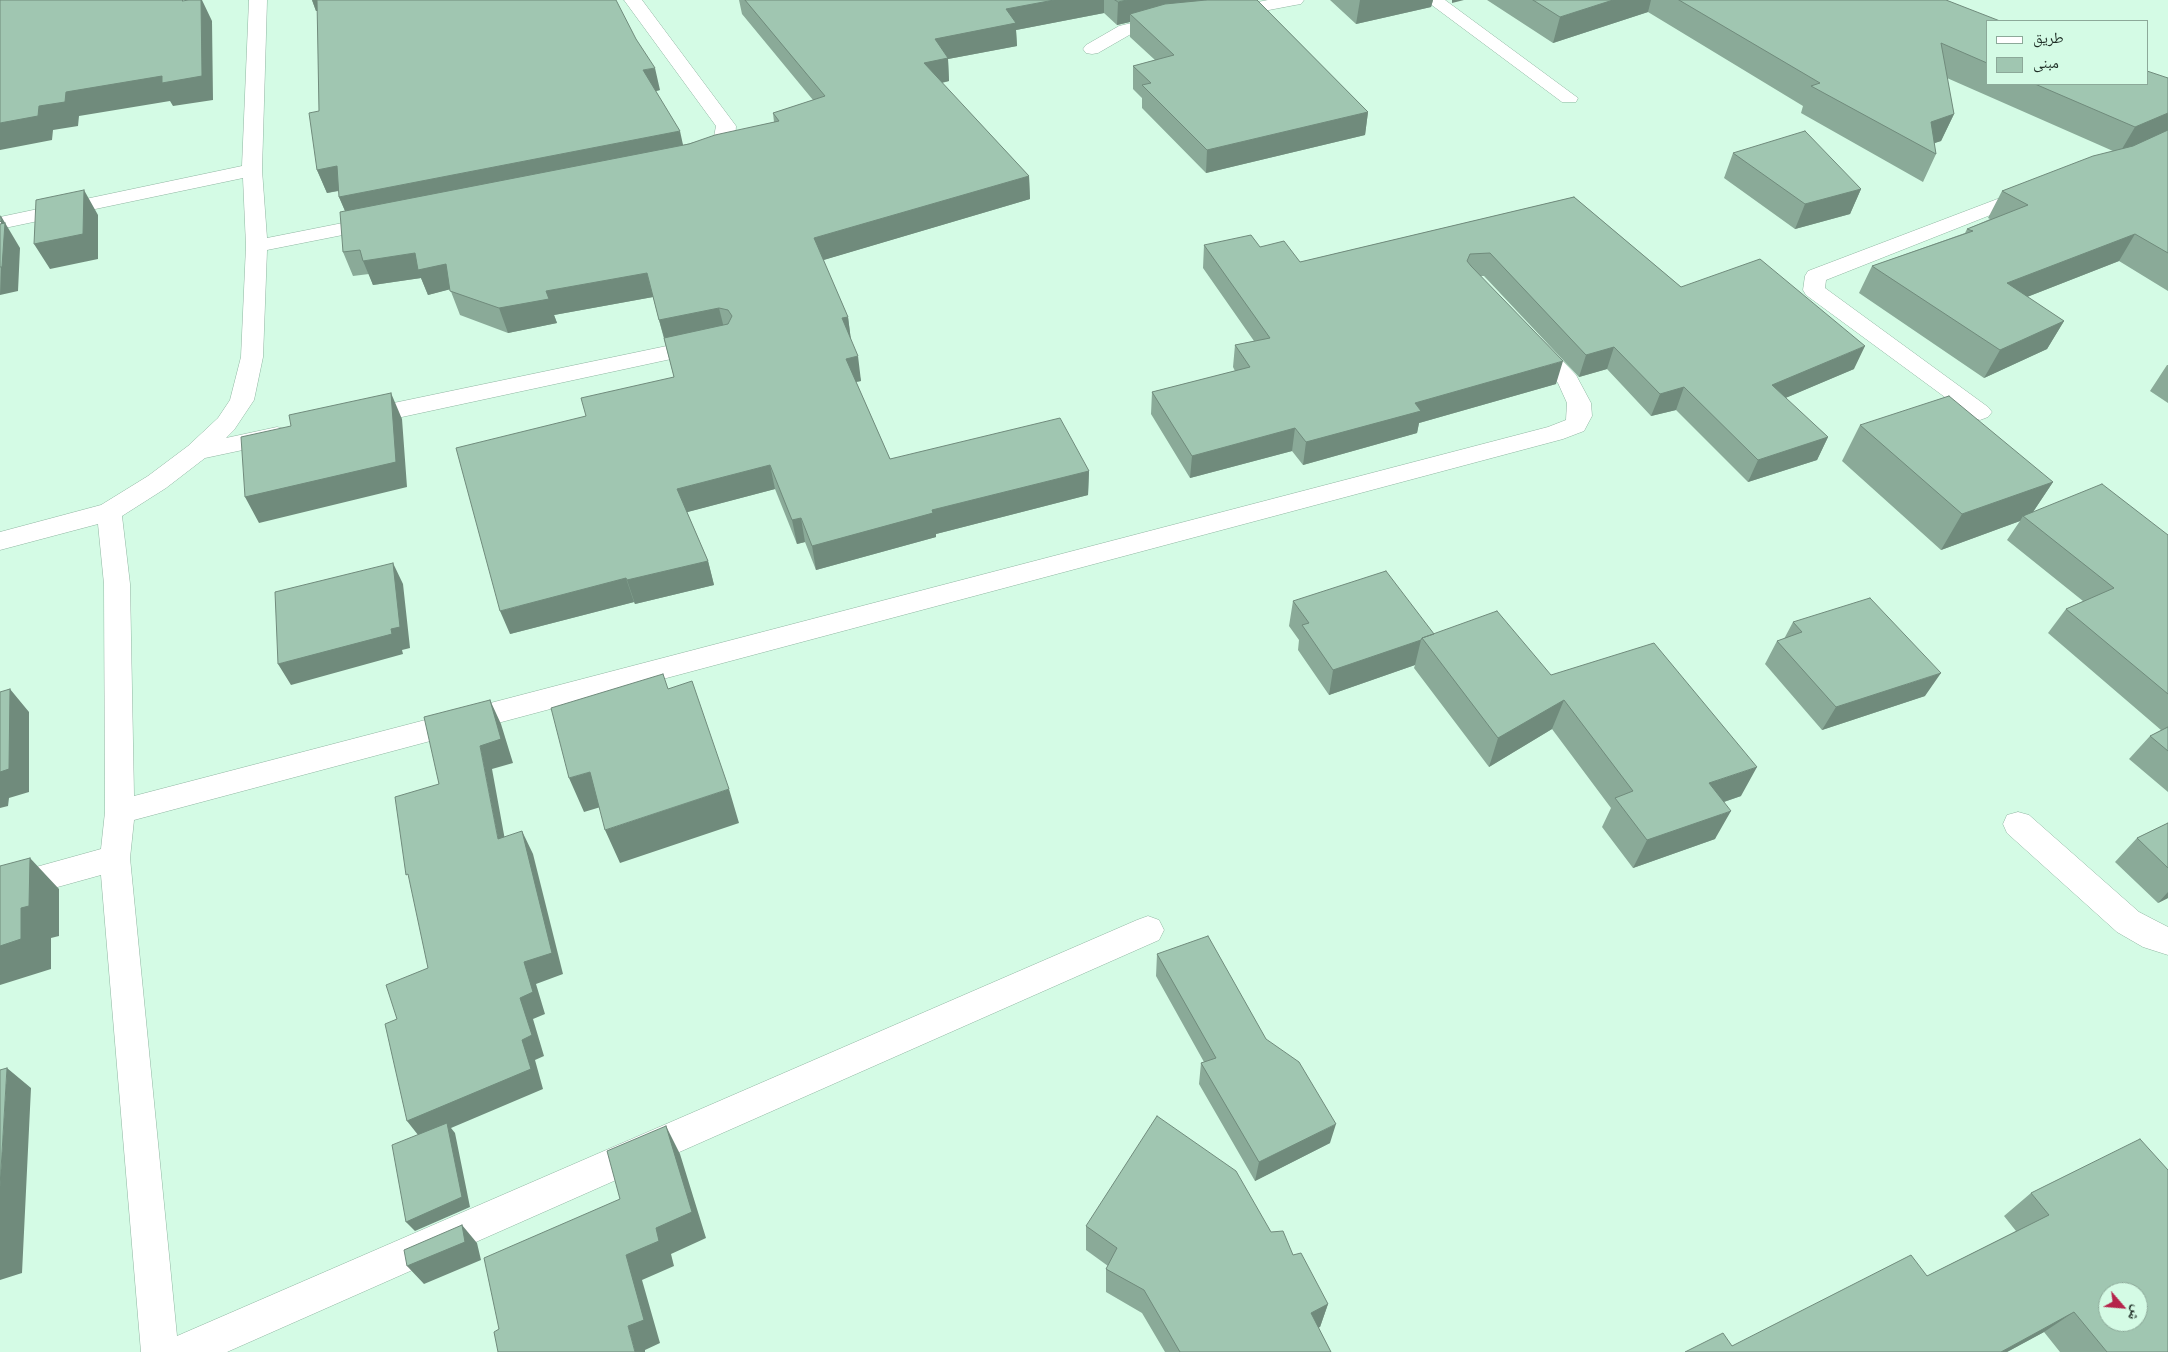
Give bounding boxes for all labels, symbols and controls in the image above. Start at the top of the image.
legend [1986,20,2148,85]
text: طريق [2033,27,2064,47]
text: مبنى [2033,52,2059,72]
north arrow [2098,1282,2148,1332]
text: ش [2124,1303,2148,1325]

